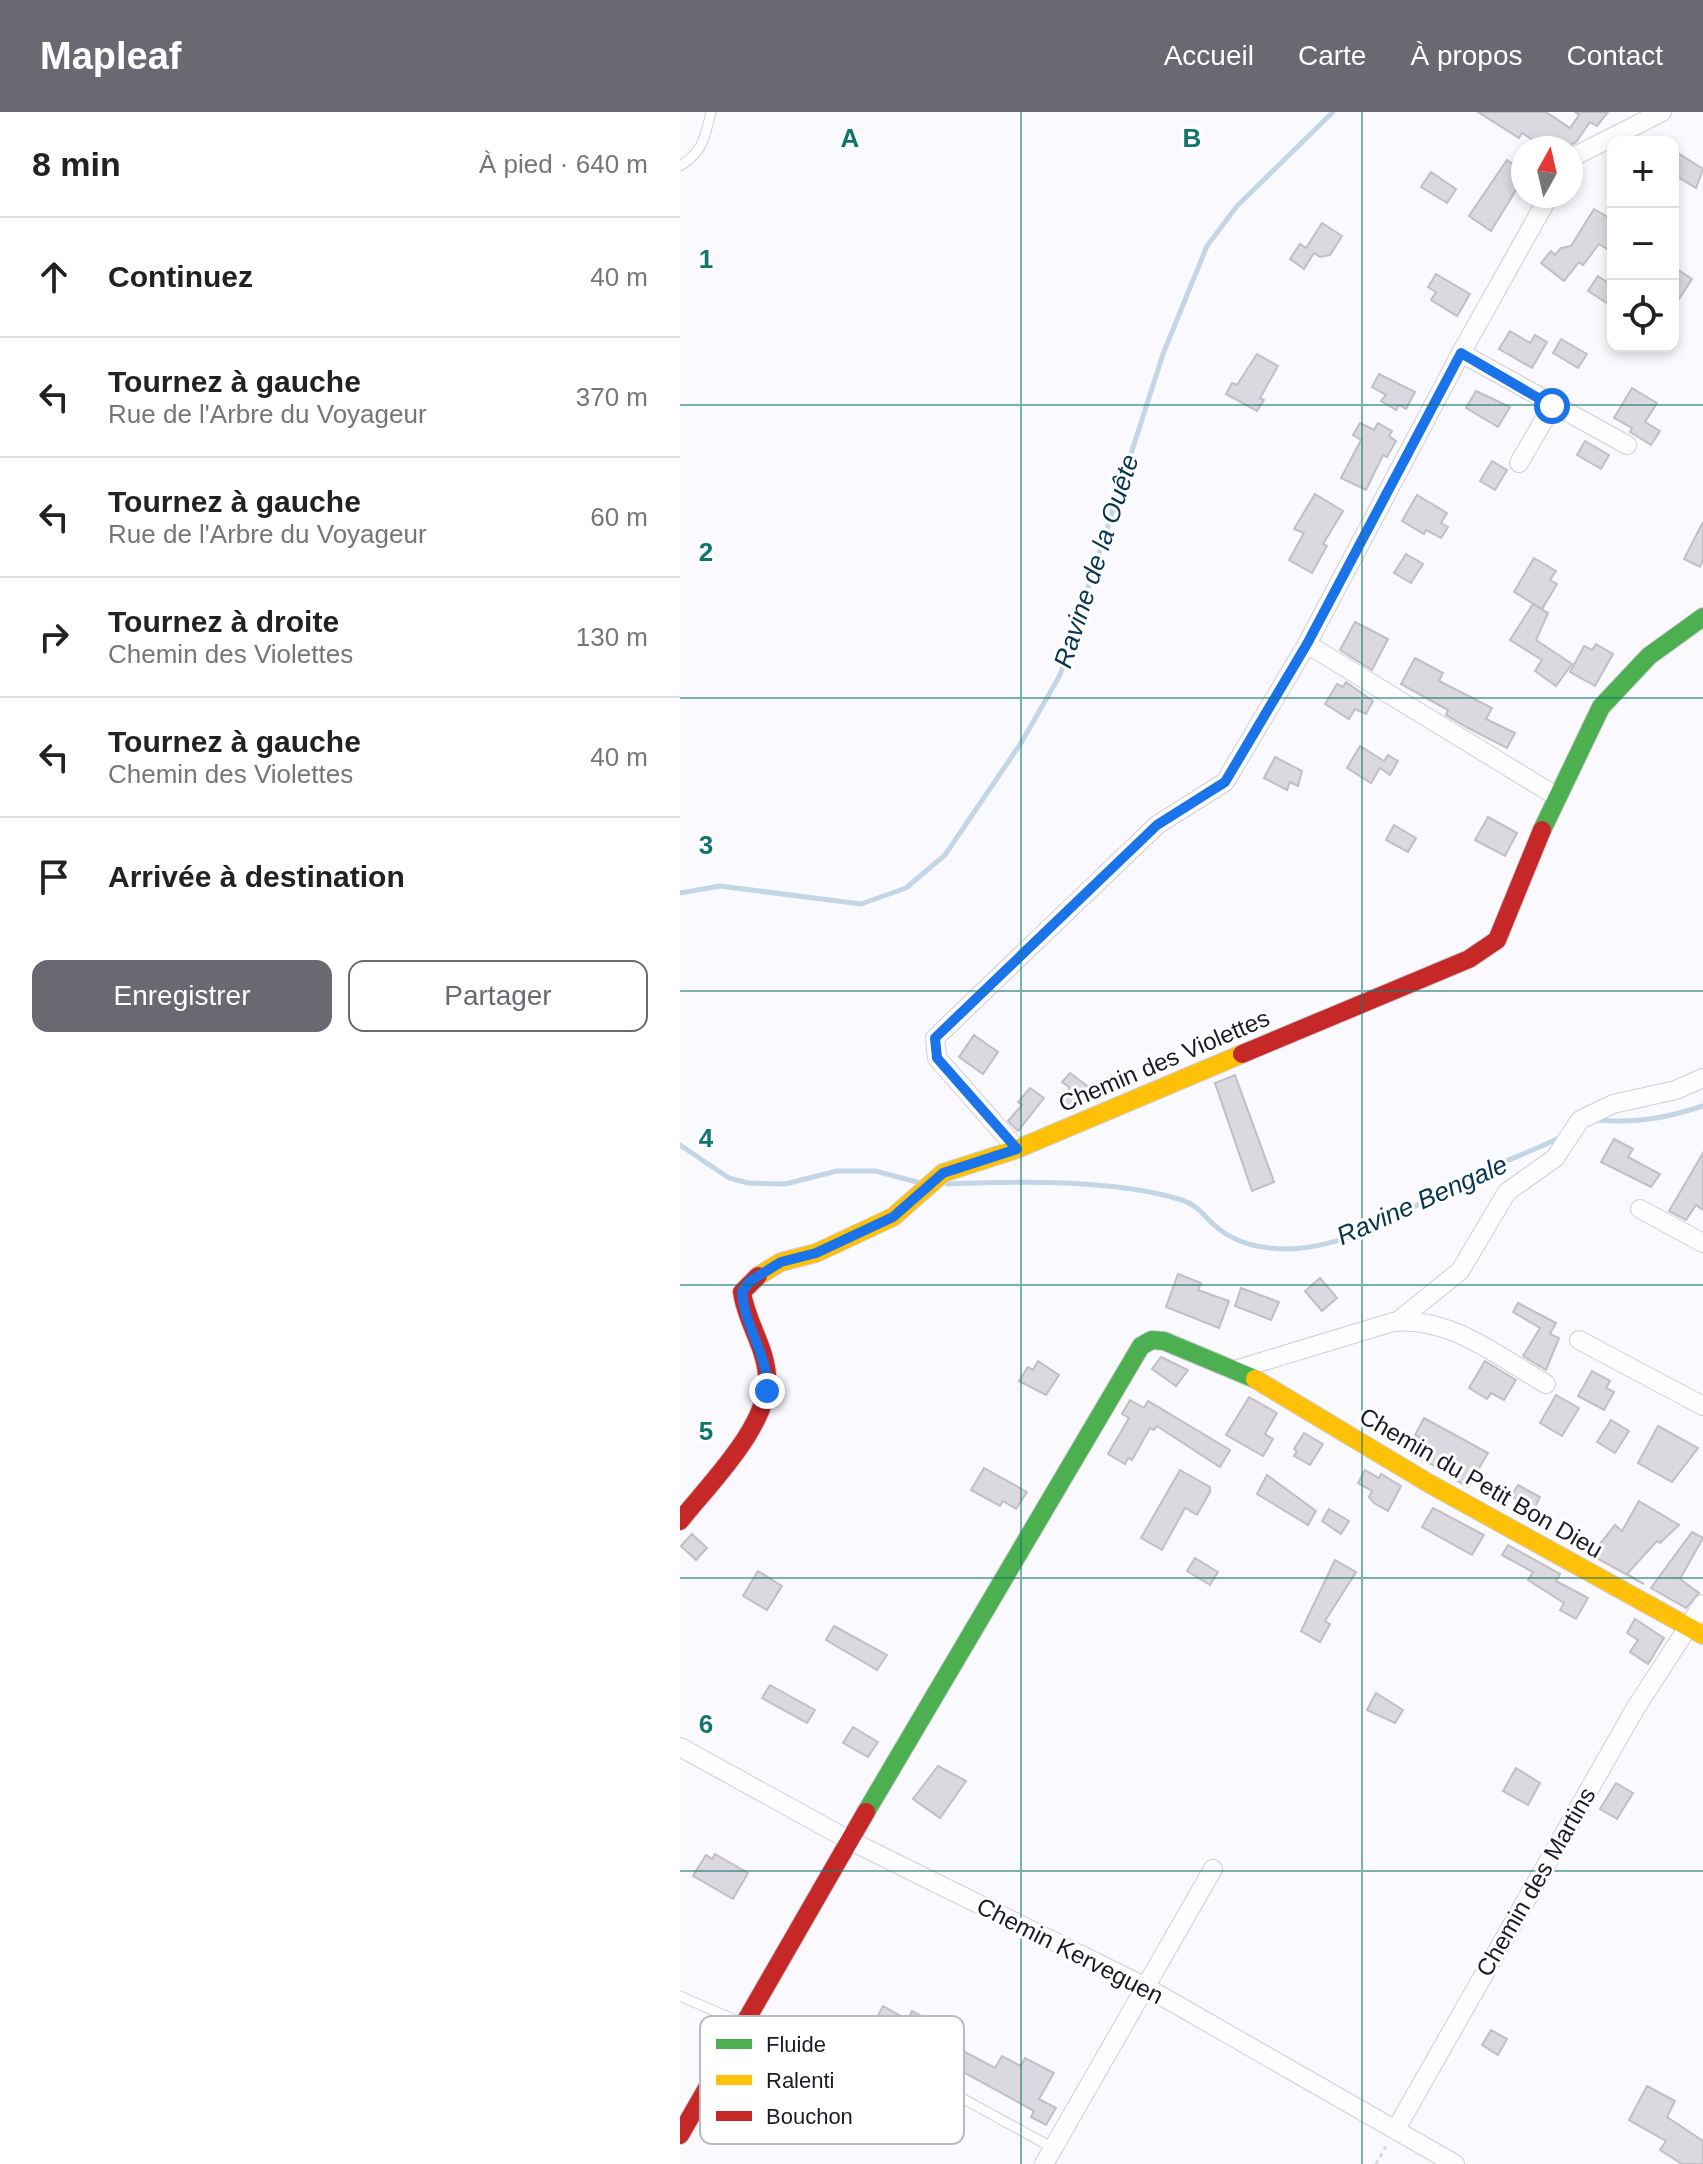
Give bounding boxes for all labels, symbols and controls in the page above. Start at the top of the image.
text: Mapleaf [40,35,181,77]
text: Accueil [1164,40,1254,71]
text: Carte [1298,40,1366,71]
text: À propos [1410,40,1523,71]
text: Contact [1567,40,1663,71]
text: A [841,123,860,153]
text: B [1183,123,1201,153]
north arrow [1511,136,1583,208]
map controls [1607,136,1679,352]
button: + [1607,136,1679,208]
text: 8 min [32,145,121,183]
text: À pied · 640 m [479,149,648,179]
button: − [1607,208,1679,280]
text: 1 [699,244,713,274]
icon: ahead [32,255,76,299]
text: Continuez [108,260,253,293]
text: 40 m [590,262,648,292]
button: locate [1607,280,1679,352]
text: Tournez à gauche [108,365,361,398]
icon: left [32,375,76,419]
text: 370 m [576,382,648,412]
route start [1534,388,1570,424]
text: Rue de l'Arbre du Voyageur [108,399,427,429]
water label: Ravine de la Ouête [1047,451,1145,671]
text: Tournez à gauche [108,485,361,518]
icon: left [32,495,76,539]
text: 60 m [590,502,648,532]
text: Rue de l'Arbre du Voyageur [108,519,427,549]
text: 2 [699,537,713,567]
text: Tournez à droite [108,605,339,638]
icon: right [32,615,76,659]
text: 130 m [576,622,648,652]
text: Chemin des Violettes [108,639,353,669]
text: Tournez à gauche [108,725,361,758]
icon: left [32,735,76,779]
text: 40 m [590,742,648,772]
text: Chemin des Violettes [108,759,353,789]
text: 3 [699,830,713,860]
icon: arrive [32,855,76,899]
text: Arrivée à destination [108,860,405,893]
button: Enregistrer [32,960,332,1032]
button: Partager [348,960,648,1032]
street label: Chemin des Violettes [1054,1004,1273,1117]
text: 4 [699,1123,714,1153]
water label: Ravine Bengale [1332,1149,1512,1251]
route end [749,1373,785,1409]
street label: Chemin du Petit Bon Dieu [1355,1402,1608,1563]
text: 5 [699,1416,713,1446]
text: 6 [699,1709,713,1739]
street label: Chemin des Martins [1471,1783,1601,1981]
street label: Chemin Kerveguen [973,1892,1168,2009]
legend [700,2016,964,2144]
text: Fluide [766,2032,826,2057]
text: Ralenti [766,2068,834,2093]
text: Bouchon [766,2104,853,2129]

